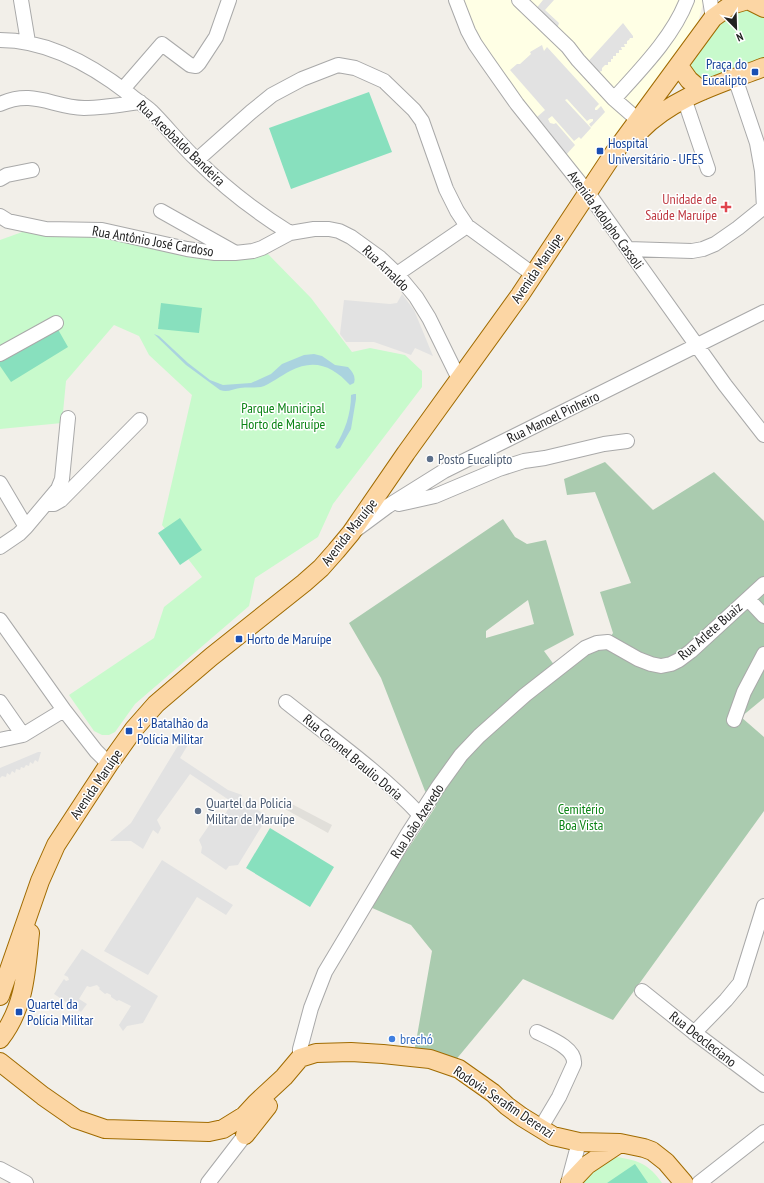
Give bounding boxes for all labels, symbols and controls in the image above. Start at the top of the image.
north arrow [716,8,756,48]
text: N [734,30,745,45]
place label: Praça do Eucalipto [702,55,747,89]
marker: Praça do Eucalipto [750,67,760,77]
street label: Rua Areobaldo Bandeira [133,96,229,190]
place label: Hospital Universitário - UFES [608,134,704,168]
marker: Hospital Universitário - UFES [595,146,605,156]
street label: Avenida Adolpho Cassoli [564,167,648,273]
place label: Unidade de Saúde Maruípe [645,190,717,224]
marker: Unidade de Saúde Maruípe [720,201,732,213]
street label: Rua Antônio José Cardoso [91,221,215,261]
street label: Avenida Maruípe [507,229,567,306]
street label: Rua Arnaldo [359,241,413,295]
street label: Rua Manoel Pinheiro [504,387,602,447]
park label: Parque Municipal Horto de Maruípe [241,399,326,433]
place label: Posto Eucalipto [438,450,512,468]
marker: Posto Eucalipto [425,454,435,464]
street label: Avenida Maruípe [317,495,381,569]
street label: Rua Arlete Buaiz [674,598,746,664]
place label: Horto de Maruípe [247,630,332,648]
marker: Horto de Maruípe [234,634,244,644]
street label: Rua Coronel Braulio Doria [299,710,407,804]
place label: 1° Batalhão da Polícia Militar [137,714,208,748]
marker: 1° Batalhão da Polícia Militar [124,726,134,736]
street label: Avenida Maruípe [66,745,126,822]
street label: Rua João Azevedo [386,780,448,862]
place label: Quartel da Policia Militar de Maruípe [206,794,295,828]
park label: Cemitério Boa Vista [558,800,604,834]
marker: Quartel da Policia Militar de Maruípe [193,806,203,816]
place label: Quartel da Polícia Militar [27,995,94,1029]
marker: Quartel da Polícia Militar [14,1007,24,1017]
street label: Rua Deocleciano [666,1007,740,1071]
place label: brechó [400,1030,433,1048]
marker: brechó [387,1034,397,1044]
street label: Rodovia Serafim Derenzi [450,1062,558,1142]

